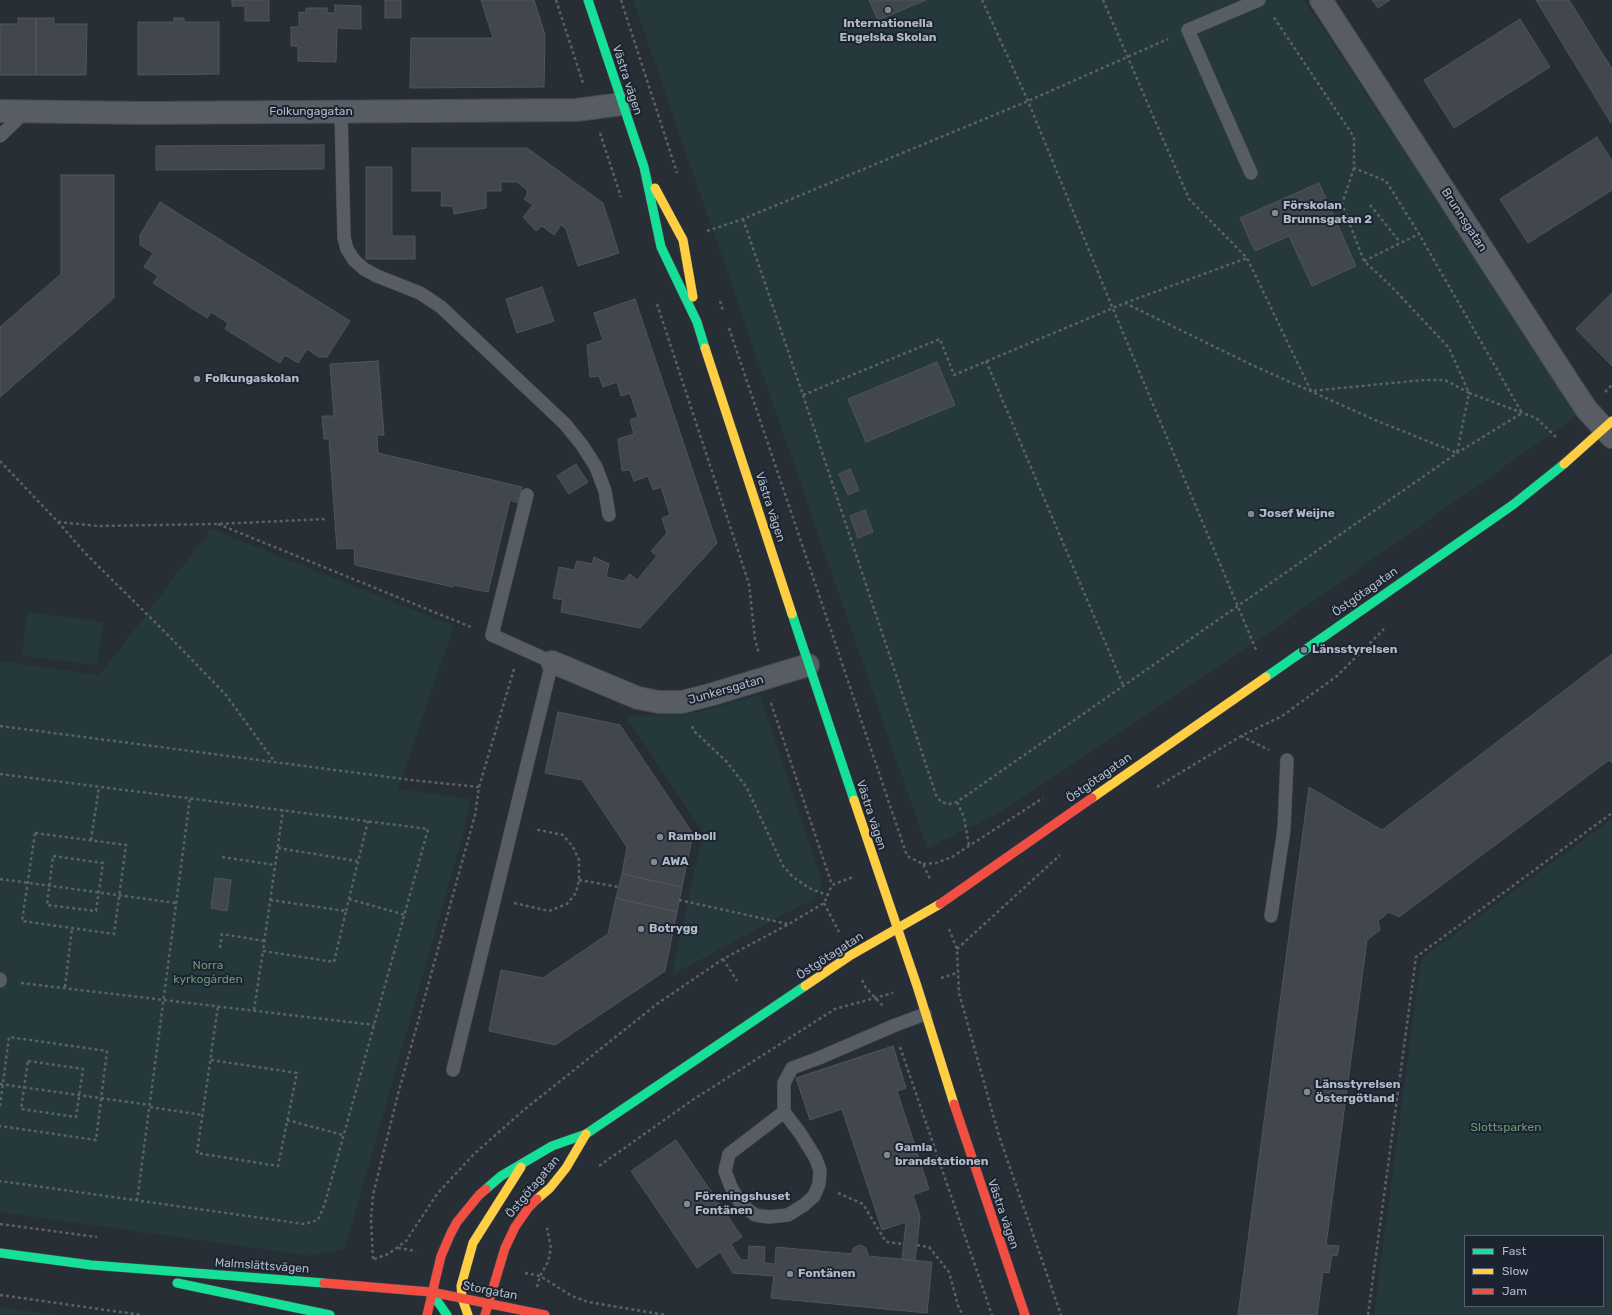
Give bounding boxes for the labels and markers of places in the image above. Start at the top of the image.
marker: Internationella Engelska Skolan [883,5,893,15]
place label: Internationella Engelska Skolan [840,17,936,45]
place label: Förskolan Brunnsgatan 2 [1283,199,1372,227]
marker: Förskolan Brunnsgatan 2 [1270,208,1280,218]
place label: Folkungaskolan [205,372,299,386]
marker: Folkungaskolan [192,374,202,384]
place label: Josef Weijne [1259,507,1335,521]
marker: Josef Weijne [1246,509,1256,519]
place label: Länsstyrelsen [1312,643,1397,657]
marker: Länsstyrelsen [1299,645,1309,655]
place label: Ramboll [668,830,716,844]
marker: Ramboll [655,832,665,842]
place label: AWA [662,855,688,869]
marker: AWA [649,857,659,867]
place label: Botrygg [649,922,698,936]
marker: Botrygg [636,924,646,934]
place label: Länsstyrelsen Östergötland [1315,1078,1400,1106]
marker: Länsstyrelsen Östergötland [1302,1087,1312,1097]
place label: Gamla brandstationen [895,1141,988,1169]
marker: Gamla brandstationen [882,1150,892,1160]
place label: Föreningshuset Fontänen [695,1190,790,1218]
marker: Föreningshuset Fontänen [682,1199,692,1209]
place label: Fontänen [798,1267,856,1281]
marker: Fontänen [785,1269,795,1279]

